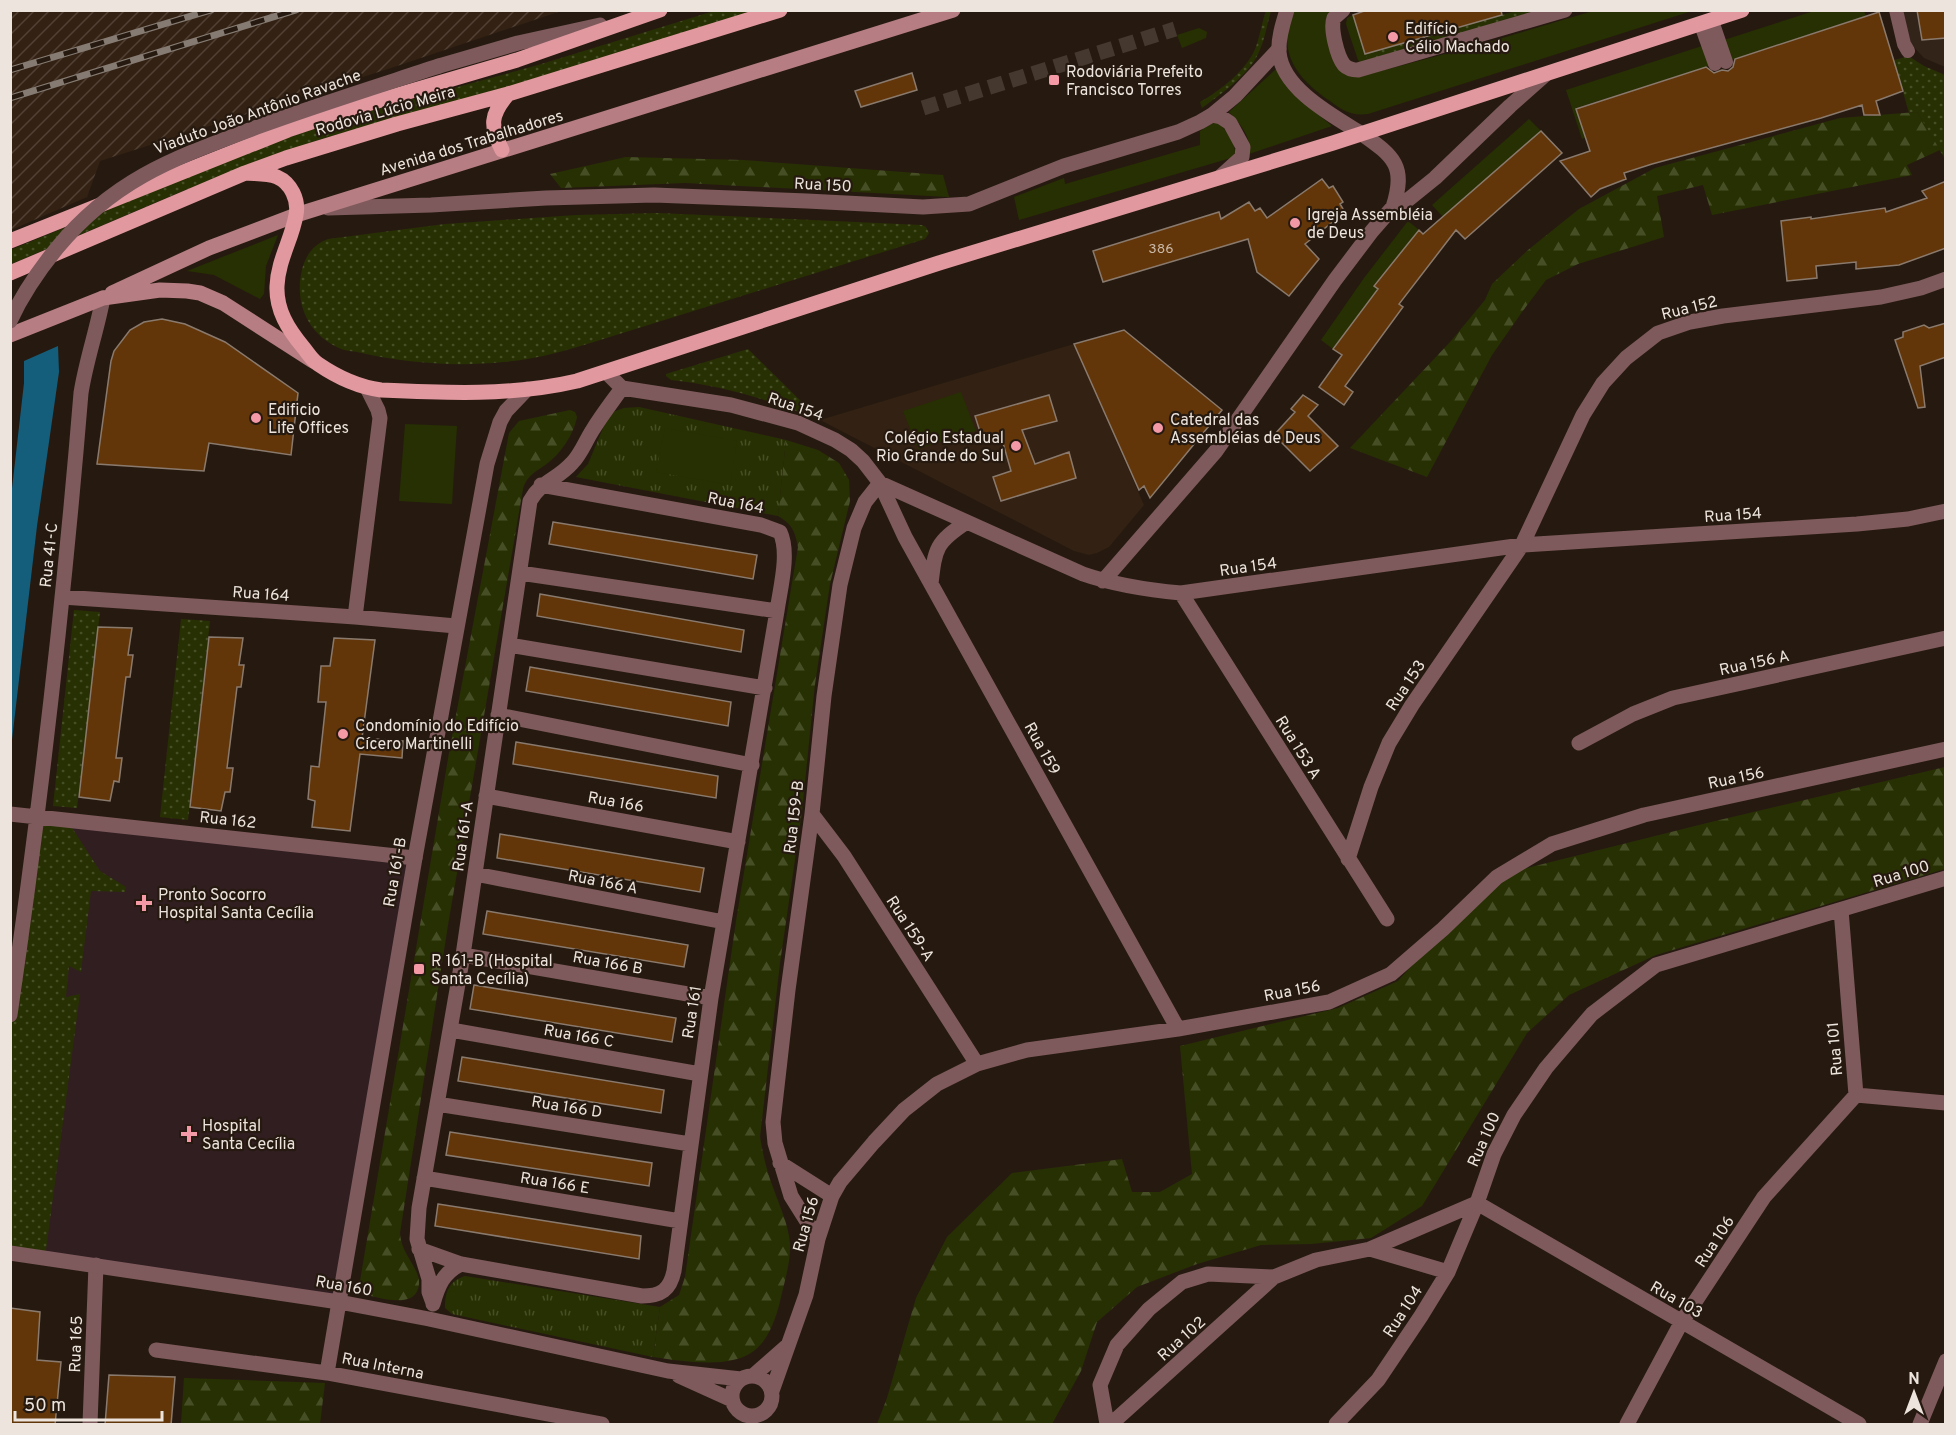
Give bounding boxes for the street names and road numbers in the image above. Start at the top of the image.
street label: Viaduto João Antônio Ravache [151,66,364,160]
street label: Rodovia Lúcio Meira [313,82,458,141]
street label: Avenida dos Trabalhadores [377,106,566,181]
street label: Rua 150 [793,174,852,197]
street label: Rua 152 [1659,292,1720,326]
street label: Rua 154 [765,389,826,427]
street label: Rua 164 [706,489,766,519]
street label: Rua 154 [1704,504,1763,528]
street label: Rua 41-C [37,522,63,589]
street label: Rua 154 [1218,554,1278,582]
street label: Rua 164 [232,583,290,607]
street label: Rua 156 A [1718,647,1791,681]
street label: Rua 153 [1382,657,1431,715]
street label: Rua 153 A [1270,713,1325,784]
street label: Rua 159 [1019,719,1064,779]
street label: Rua 156 [1706,763,1766,795]
street label: Rua 159-B [781,779,809,855]
street label: Rua 166 [586,788,645,818]
street label: Rua 161-A [449,800,479,873]
street label: Rua 162 [198,808,257,834]
street label: Rua 161-B [380,836,412,909]
street label: Rua 100 [1871,857,1932,893]
street label: Rua 166 A [566,866,639,900]
street label: Rua 159-A [881,893,938,966]
street label: Rua 166 B [571,948,644,980]
street label: Rua 156 [1262,977,1322,1007]
street label: Rua 161 [679,984,707,1040]
street label: Rua 166 C [542,1021,615,1053]
street label: Rua 101 [1824,1021,1848,1077]
street label: Rua 166 D [530,1093,604,1123]
street label: Rua 100 [1464,1109,1506,1170]
street label: Rua 166 E [518,1169,591,1199]
street label: Rua 156 [789,1194,824,1255]
street label: Rua 106 [1692,1213,1740,1272]
street label: Rua 160 [314,1272,374,1302]
street label: Rua 103 [1646,1278,1706,1324]
street label: Rua 104 [1380,1282,1428,1342]
street label: Rua 102 [1154,1313,1210,1366]
street label: Rua 165 [66,1315,88,1373]
street label: Rua Interna [340,1349,425,1385]

